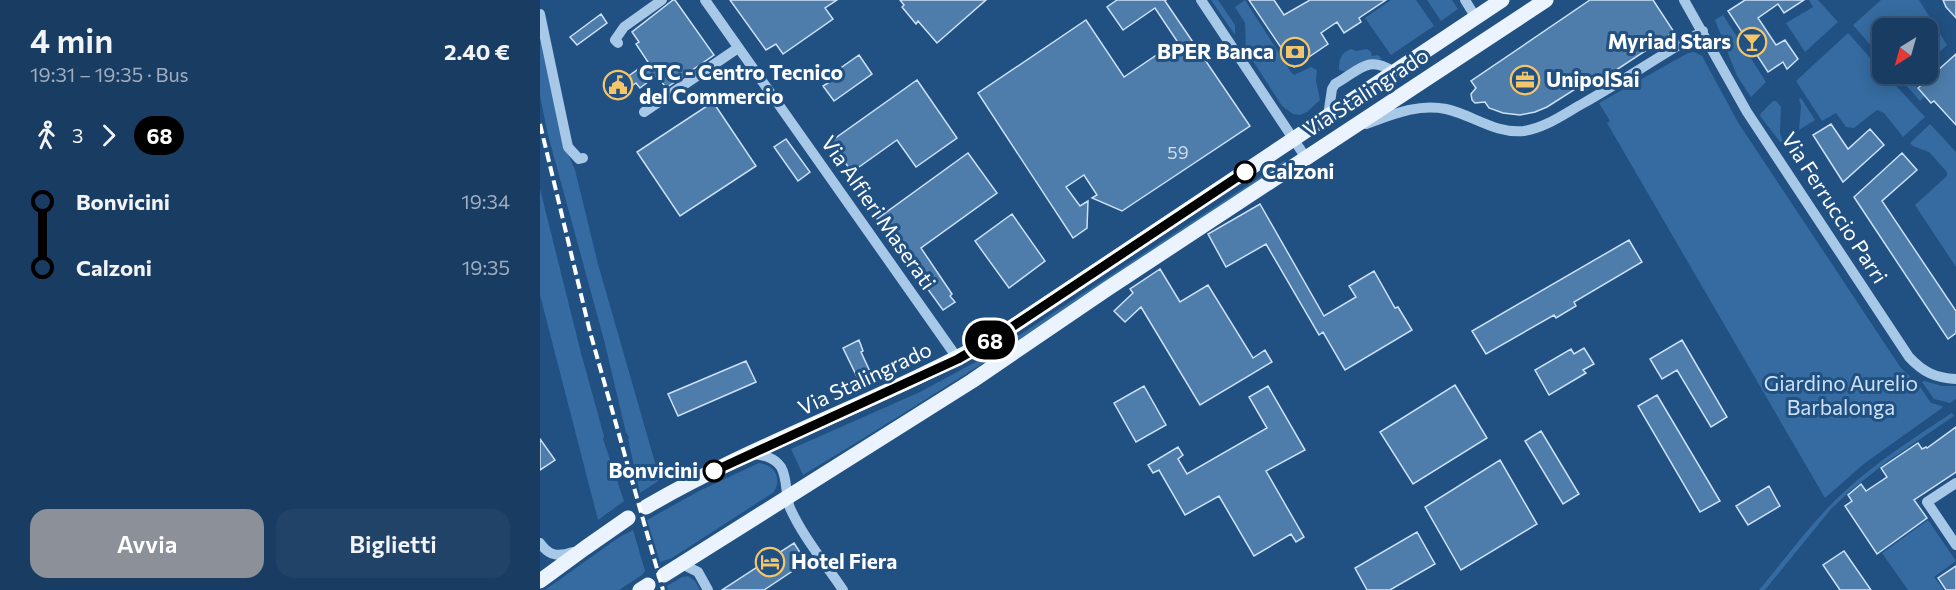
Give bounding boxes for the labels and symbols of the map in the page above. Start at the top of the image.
north arrow [1872,18,1938,84]
bar icon: Myriad Stars [1736,26,1768,58]
place label: Myriad Stars [1608,28,1731,53]
bank icon: BPER Banca [1279,36,1311,68]
place label: BPER Banca [1157,38,1274,63]
street label: Via Stalingrado [1298,42,1433,142]
place label: CTC - Centro Tecnico del Commercio [639,59,843,108]
office icon: UnipolSai [1509,64,1541,96]
place label: UnipolSai [1546,66,1640,91]
public building icon: CTC - Centro Tecnico del Commercio [602,69,634,101]
street label: Via Ferruccio Parri [1777,127,1893,287]
street label: Via Alfieri Maserati [817,130,942,294]
house number: 59 [1167,141,1189,163]
place label: Calzoni [1262,158,1334,183]
marker: Calzoni [1234,161,1256,183]
line badge: 68 [963,320,1017,360]
street label: Via Stalingrado [794,336,935,420]
park label: Giardino Aurelio Barbalonga [1764,370,1918,419]
place label: Bonvicini [608,457,698,482]
marker: Bonvicini [703,460,725,482]
hotel icon: Hotel Fiera [754,546,786,578]
place label: Hotel Fiera [791,548,897,573]

